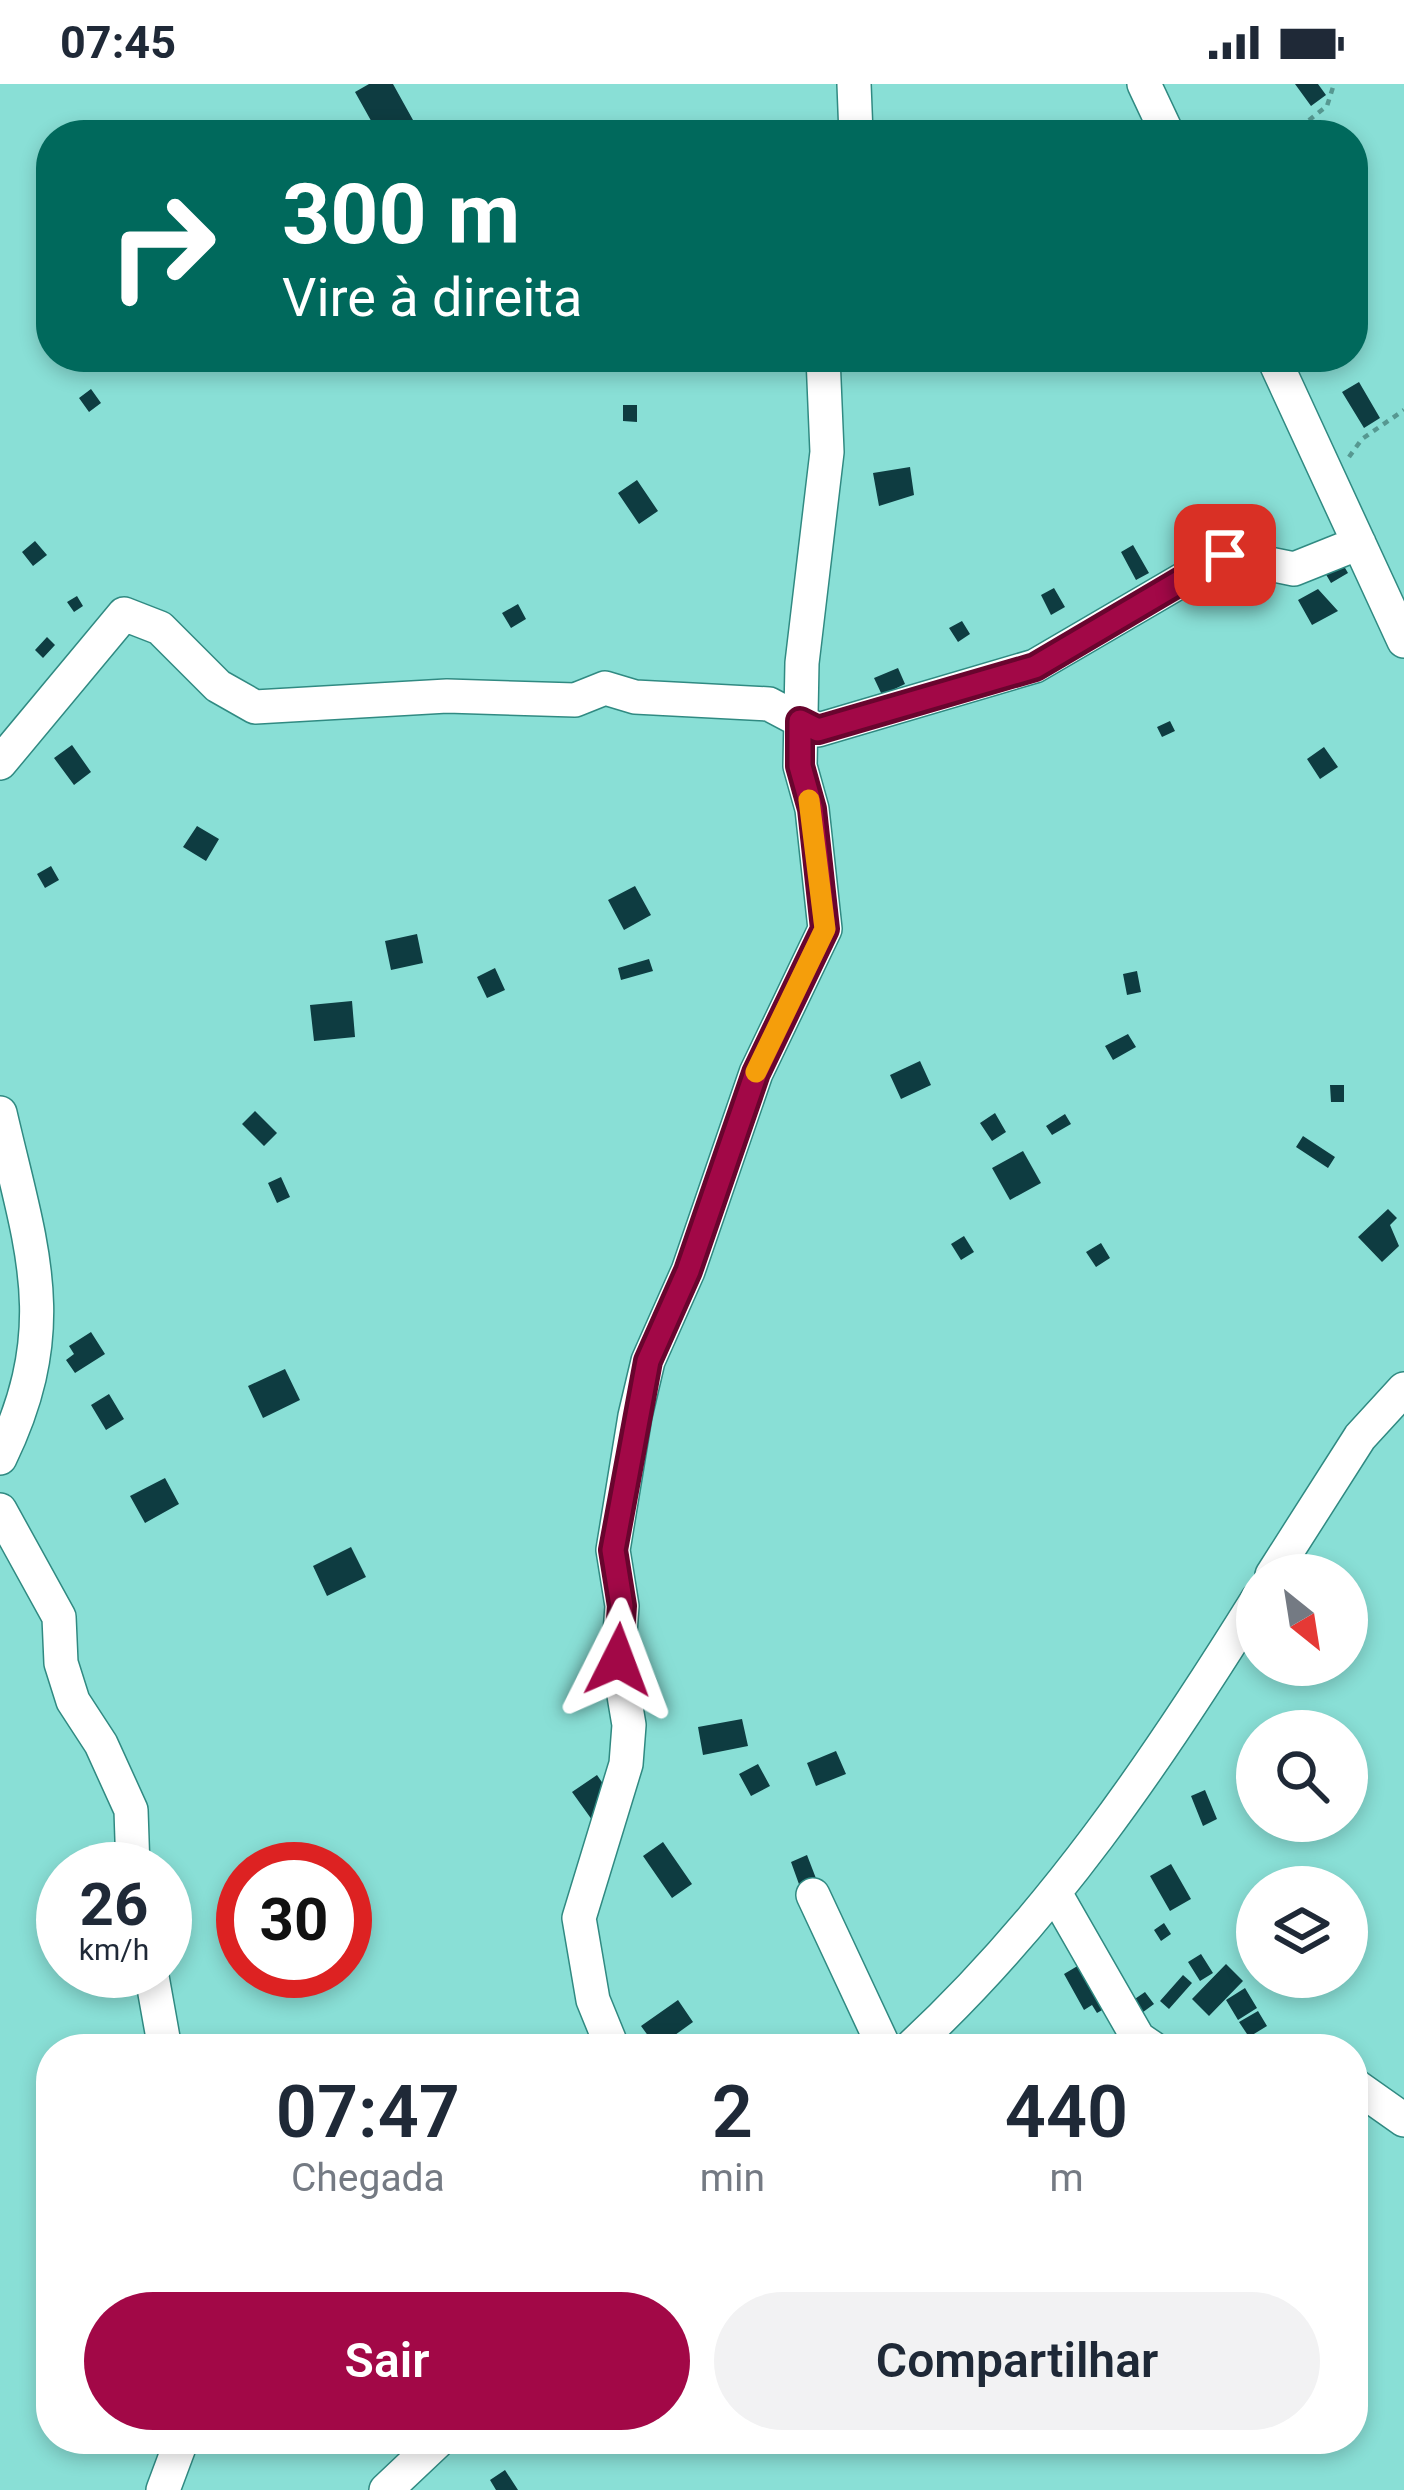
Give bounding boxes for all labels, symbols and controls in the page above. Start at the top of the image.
text: 07:45 [60,16,176,69]
text: 300 m [282,165,520,264]
icon: right [84,168,240,324]
text: Vire à direita [282,266,582,329]
pin [1174,504,1276,606]
icon: arrive [1192,522,1258,588]
north arrow [1236,1554,1368,1686]
map controls [1236,1554,1368,1998]
position arrow [555,1597,681,1723]
button: search [1236,1710,1368,1842]
speed limit sign: 30 [216,1842,372,1998]
button: layers [1236,1866,1368,1998]
text: 26 [80,1869,148,1940]
text: km/h [79,1932,149,1967]
text: 07:47 [276,2070,460,2155]
text: 2 [712,2070,753,2155]
text: 440 [1005,2070,1128,2155]
text: Chegada [291,2155,445,2201]
text: min [700,2155,765,2201]
text: m [1049,2155,1084,2201]
button: Sair [84,2292,690,2430]
button: Compartilhar [714,2292,1320,2430]

